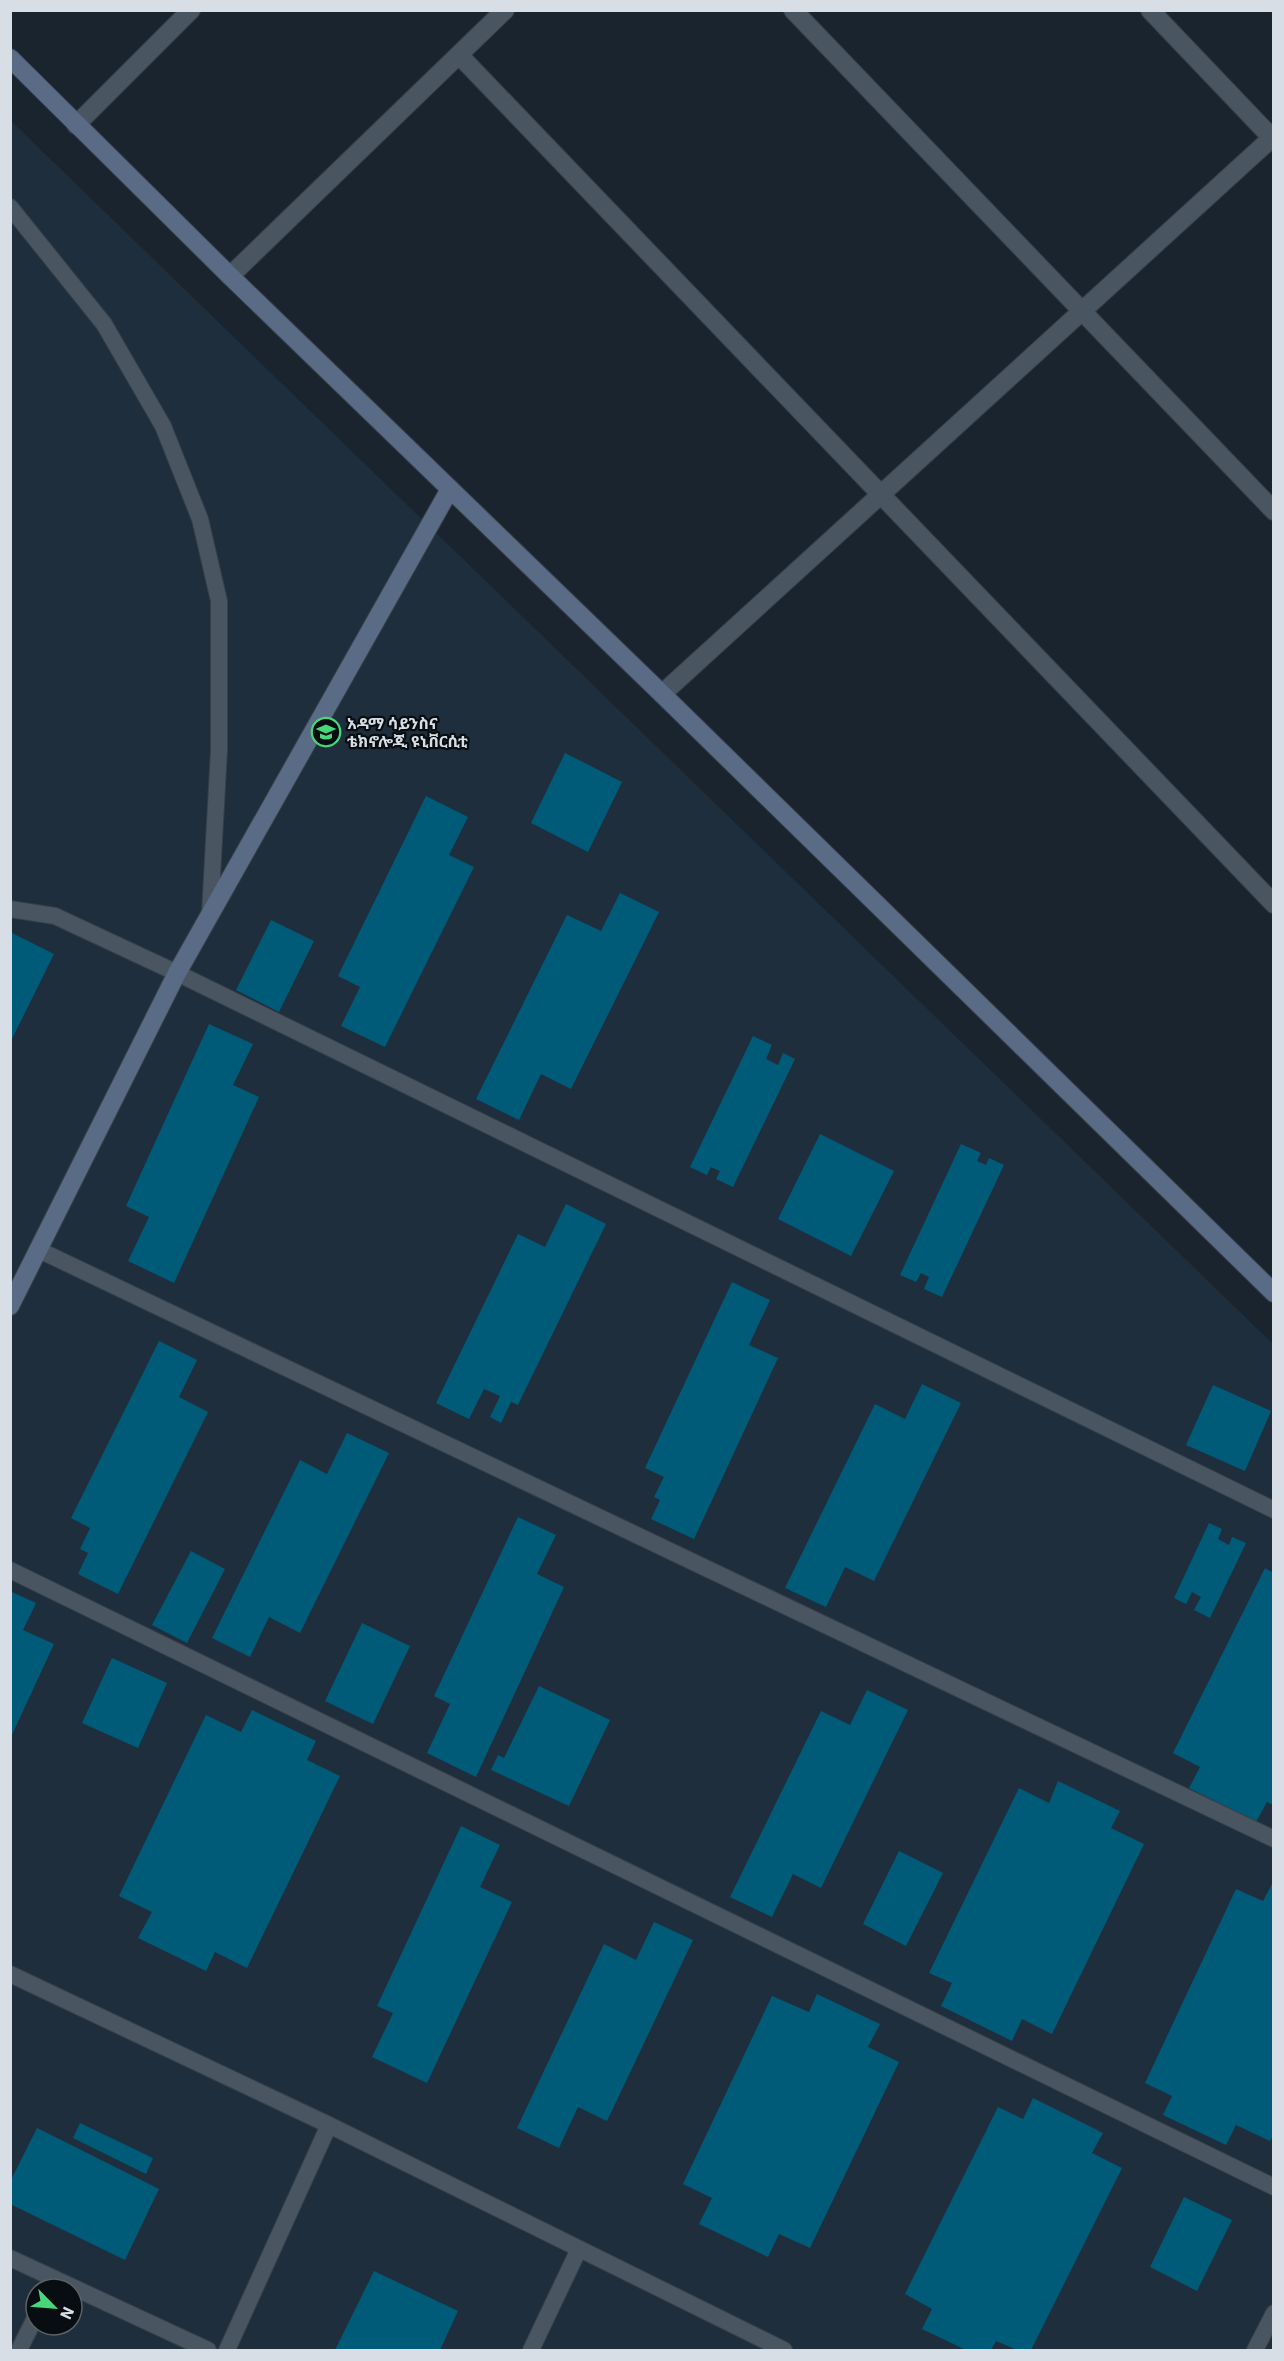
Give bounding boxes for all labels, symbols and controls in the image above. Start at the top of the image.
place label: አዳማ ሳይንስና ቴክኖሎጂ ዩኒቨርሲቲ [347,713,468,751]
school or university icon: አዳማ ሳይንስና ቴክኖሎጂ ዩኒቨርሲቲ [310,716,342,748]
north arrow [24,2277,84,2337]
text: N [56,2304,79,2323]

